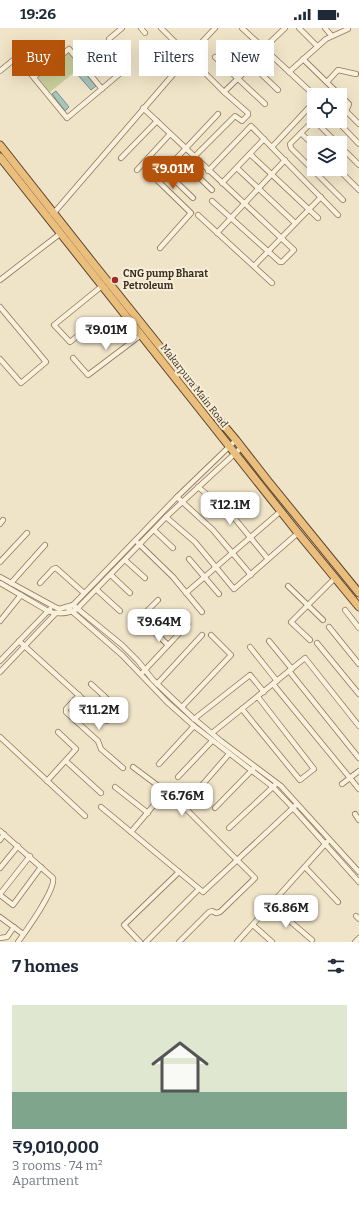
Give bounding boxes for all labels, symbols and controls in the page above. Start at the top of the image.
text: 19:26 [20,5,56,23]
chip: Buy [12,40,65,76]
chip: Rent [73,40,131,76]
chip: Filters [139,40,208,76]
chip: New [216,40,274,76]
map controls [307,88,347,176]
button: locate [307,88,347,128]
button: layers [307,136,347,176]
pin: ₹9.01M [140,156,206,190]
text: ₹9.01M [152,161,194,176]
place label: CNG pump Bharat Petroleum [123,268,208,292]
marker: CNG pump Bharat Petroleum [110,275,120,285]
pin: ₹9.01M [73,317,139,351]
text: ₹9.01M [85,322,127,337]
street label: Makarpura Main Road [158,342,230,430]
pin: ₹12.1M [197,492,263,526]
text: ₹12.1M [210,497,250,512]
pin: ₹9.64M [126,609,192,643]
text: ₹9.64M [137,614,181,629]
pin: ₹11.2M [66,697,132,731]
text: ₹11.2M [78,702,120,717]
pin: ₹6.76M [149,783,215,817]
text: ₹6.76M [160,788,204,803]
pin: ₹6.86M [253,895,319,929]
text: ₹6.86M [263,900,309,915]
icon: filters [325,955,347,977]
text: 7 homes [12,956,79,977]
icon: home [144,1031,216,1103]
text: ₹9,010,000 [12,1137,99,1158]
text: 3 rooms · 74 m² [12,1158,103,1173]
text: Apartment [12,1173,79,1188]

